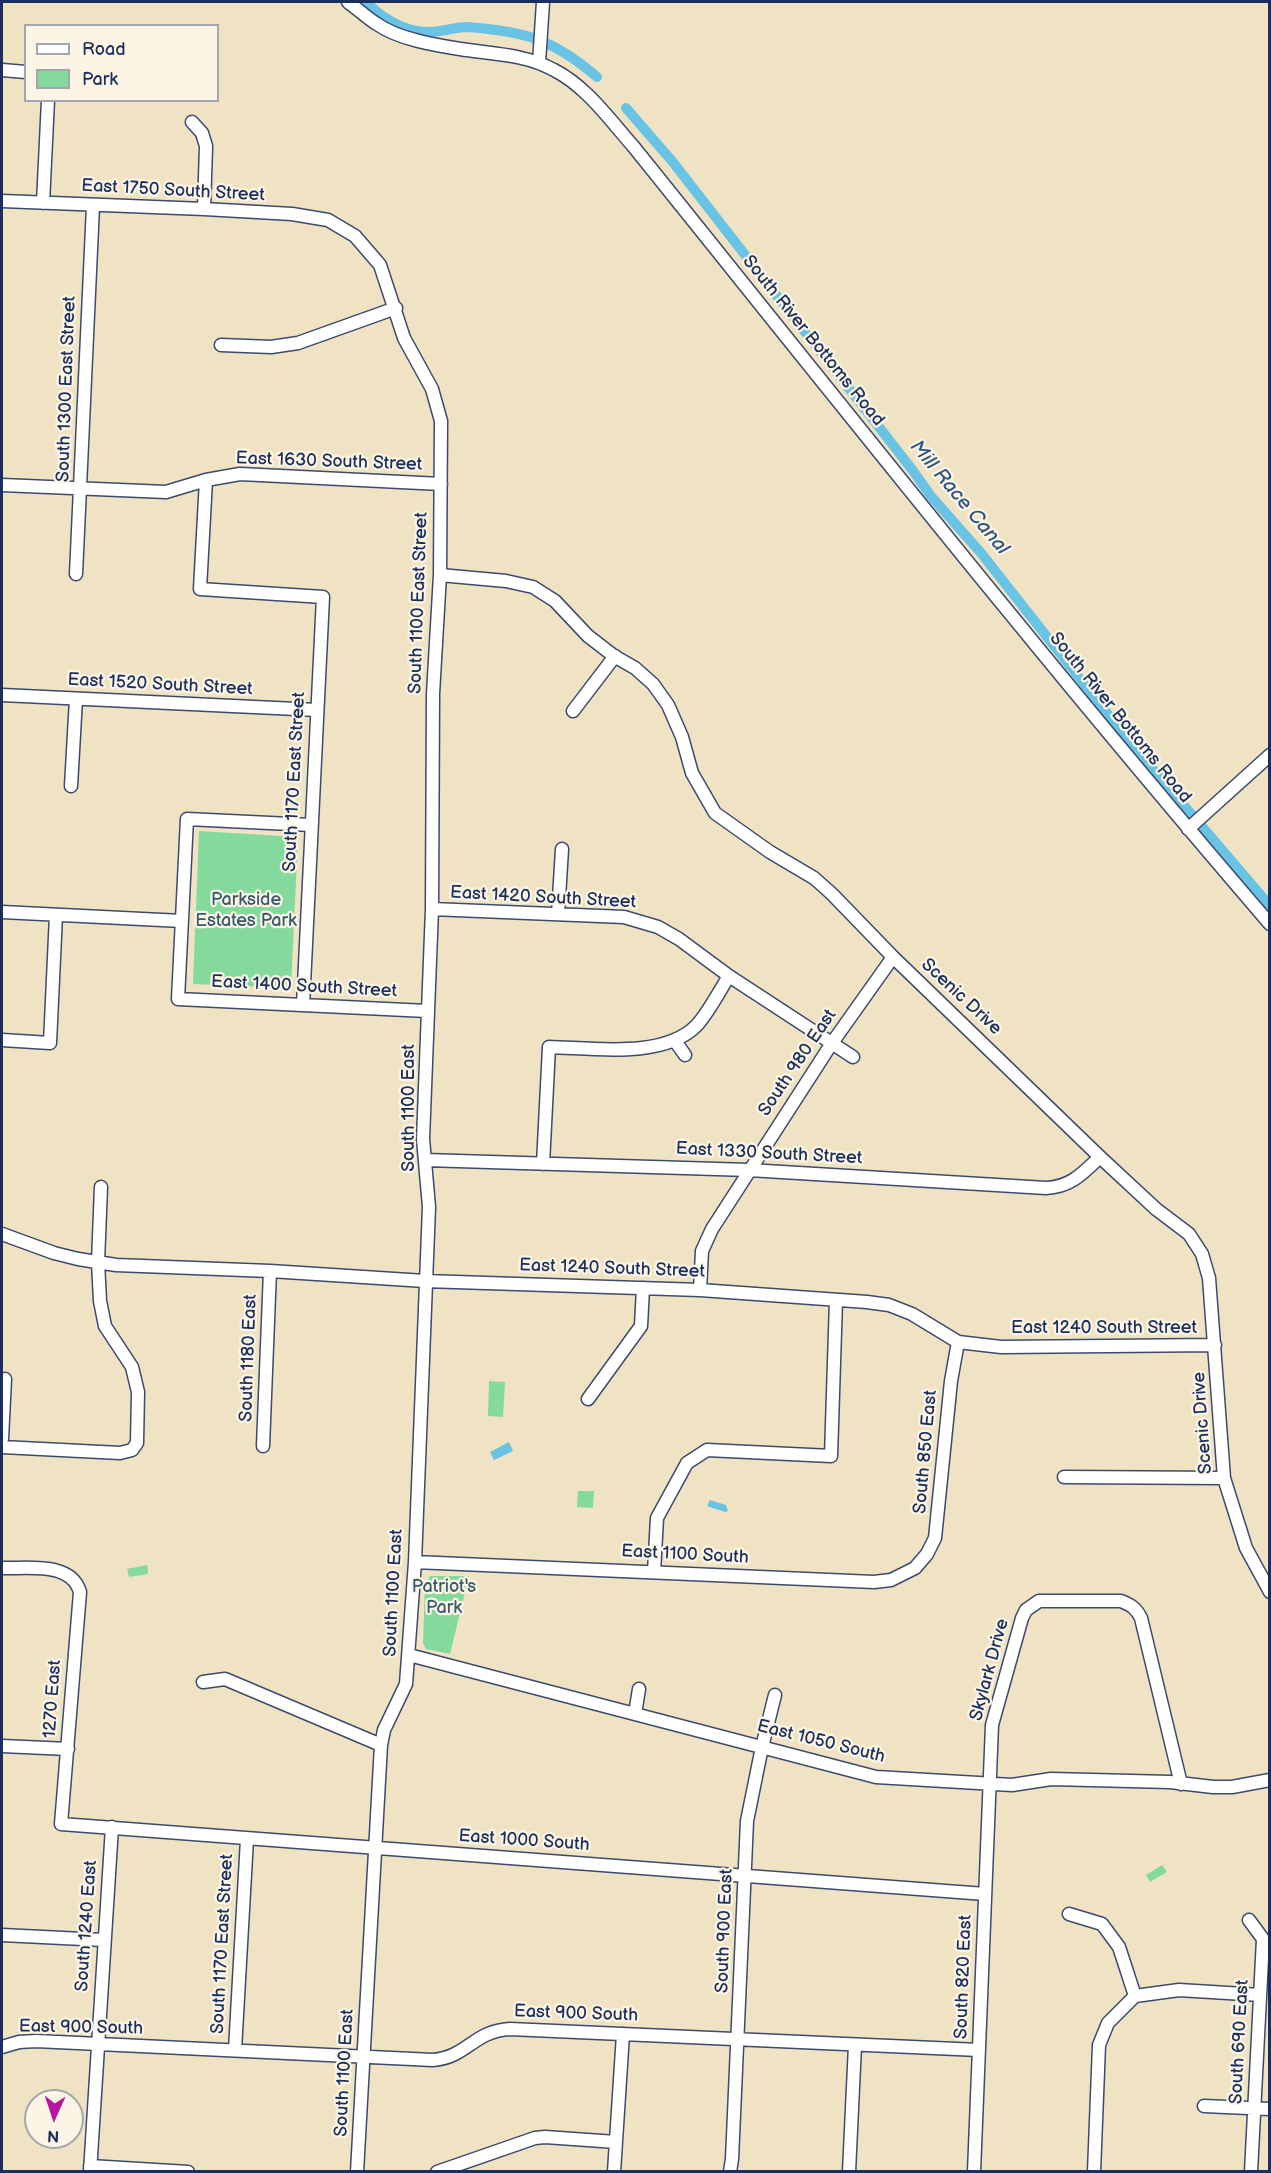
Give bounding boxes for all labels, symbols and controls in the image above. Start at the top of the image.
legend [24,24,219,102]
text: Road [82,39,126,60]
text: Park [82,69,118,90]
street label: East 1750 South Street [81,175,265,207]
street label: South River Bottoms Road [737,251,889,431]
street label: South 1300 East Street [53,296,81,482]
water label: Mill Race Canal [904,436,1014,560]
street label: East 1630 South Street [235,448,423,476]
street label: South 1100 East Street [405,512,433,694]
street label: South River Bottoms Road [1044,628,1196,808]
street label: East 1520 South Street [67,669,253,701]
street label: South 1170 East Street [279,691,311,873]
street label: East 1420 South Street [450,882,636,914]
park label: Parkside Estates Park [195,889,297,932]
street label: Scenic Drive [916,954,1006,1040]
street label: East 1400 South Street [211,971,397,1003]
street label: South 980 East [754,1006,842,1120]
street label: South 1100 East [398,1044,420,1172]
street label: East 1330 South Street [675,1138,863,1170]
street label: East 1240 South Street [519,1255,705,1283]
street label: South 1180 East [236,1294,262,1422]
street label: East 1240 South Street [1011,1317,1197,1339]
street label: Scenic Drive [1189,1371,1217,1475]
street label: South 850 East [910,1389,942,1515]
street label: South 1100 East [380,1529,408,1657]
street label: East 1100 South [621,1541,749,1569]
park label: Patriot's Park [412,1576,476,1618]
street label: Skylark Drive [966,1617,1014,1723]
street label: 1270 East [39,1659,67,1739]
street label: East 1050 South [755,1716,887,1768]
street label: East 1000 South [458,1826,590,1856]
street label: South 1170 East Street [207,1853,239,2035]
street label: South 1240 East [72,1860,102,1992]
street label: South 900 East [712,1869,738,1993]
street label: South 820 East [951,1914,977,2040]
street label: South 690 East [1226,1979,1254,2105]
street label: East 900 South [514,2001,638,2027]
street label: South 1100 East [331,2009,359,2137]
street label: East 900 South [19,2016,143,2040]
north arrow [24,2089,84,2149]
text: N [47,2126,60,2145]

